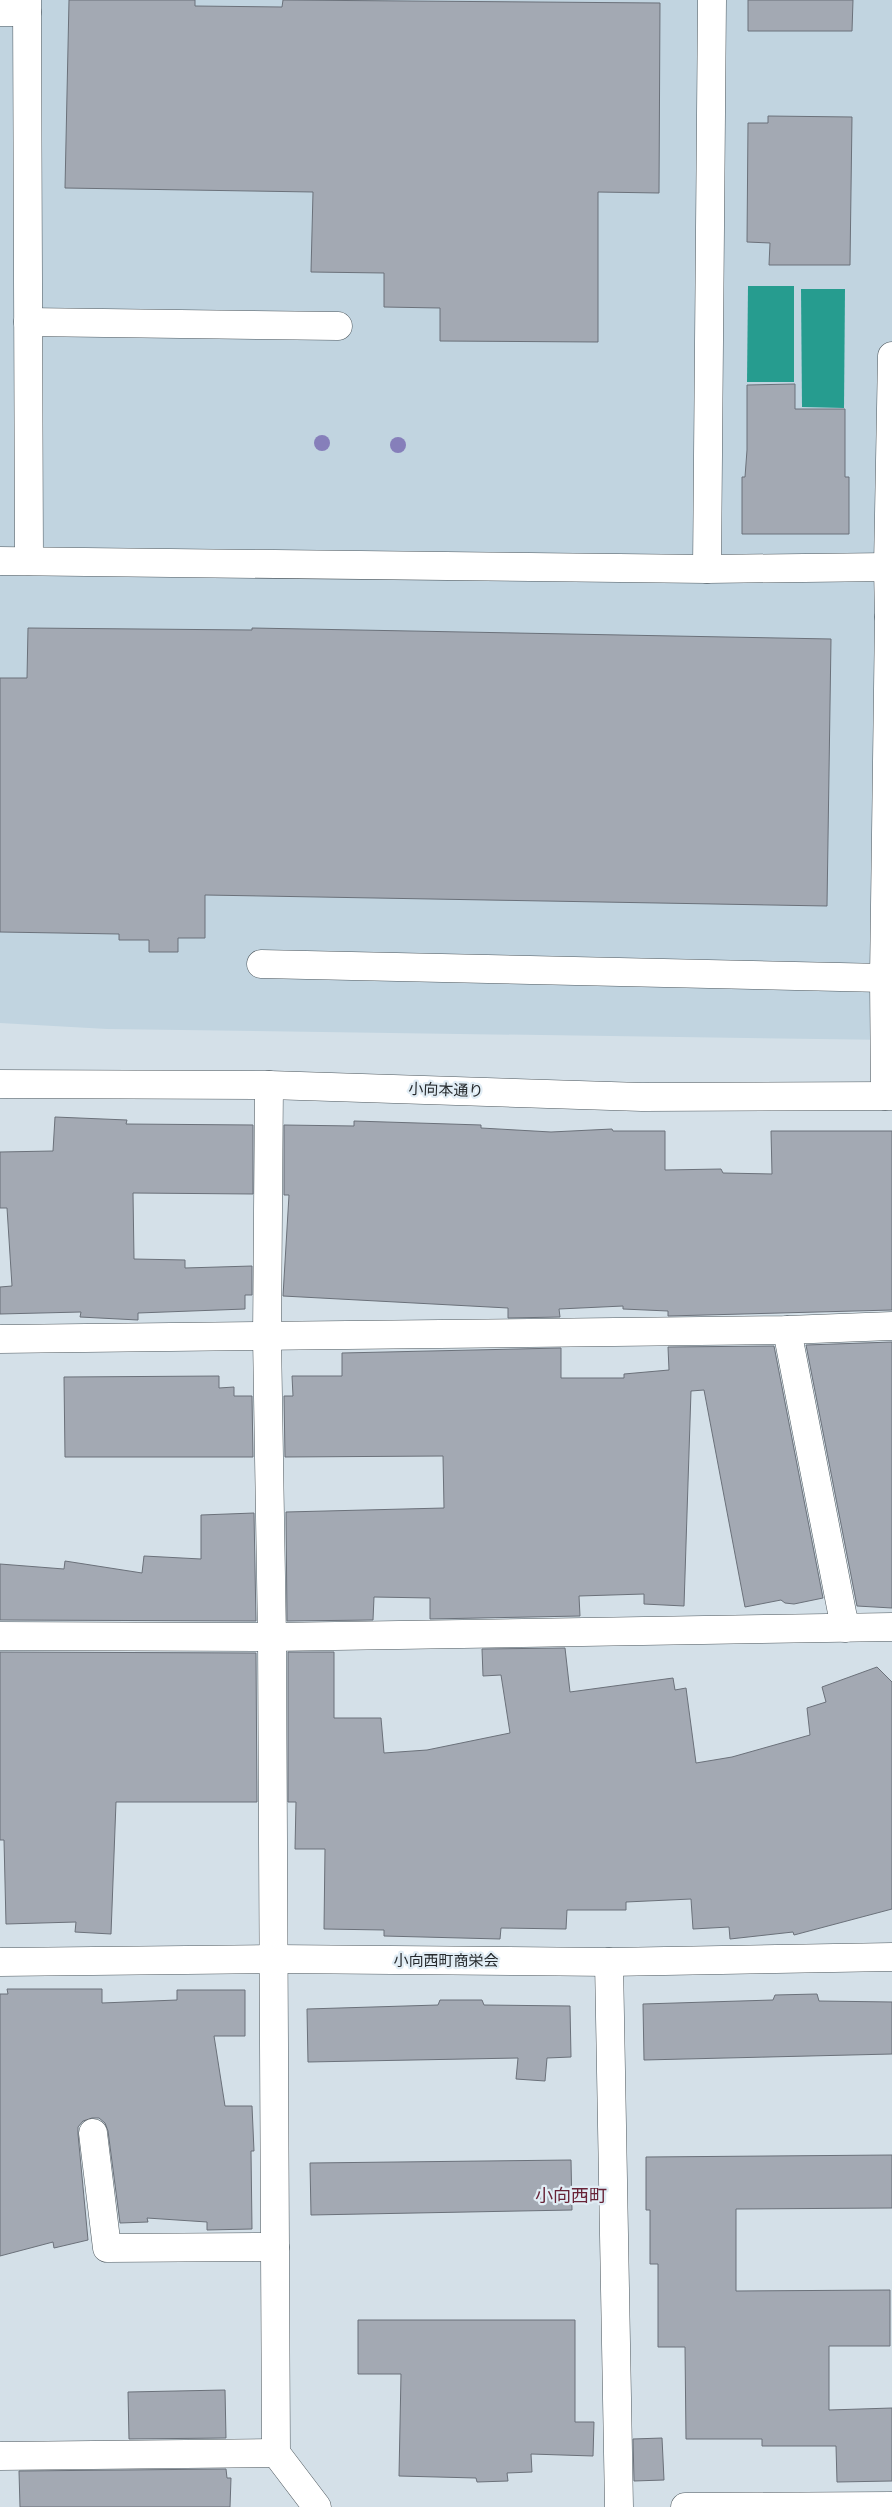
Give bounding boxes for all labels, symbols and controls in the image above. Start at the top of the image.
street label: 小向本通り [408,1079,484,1100]
street label: 小向西町商栄会 [393,1951,499,1970]
district label: 小向西町 [535,2184,607,2207]

